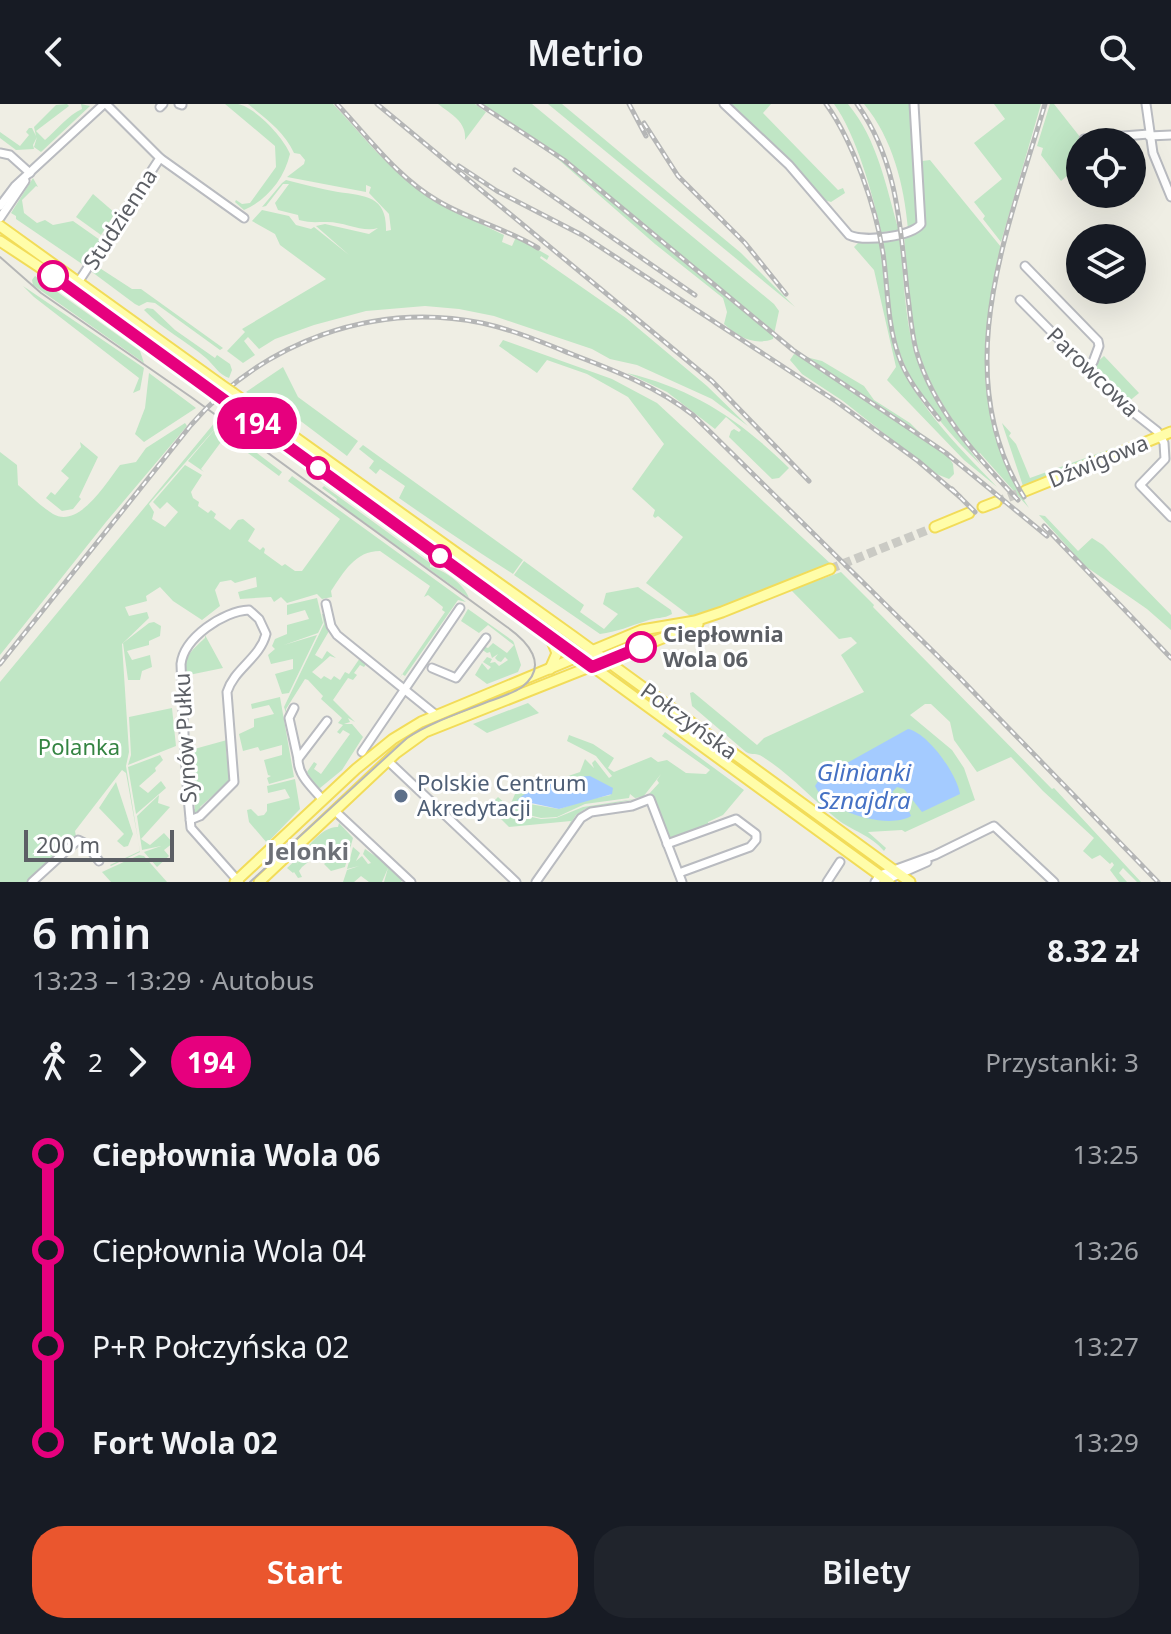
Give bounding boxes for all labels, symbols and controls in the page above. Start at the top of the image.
text: Metrio [527,28,644,77]
icon: back [32,30,76,74]
icon: search [1095,30,1139,74]
map controls [1066,128,1146,304]
button: locate [1066,128,1146,208]
street label: Studzienna [75,162,163,275]
button: layers [1066,224,1146,304]
unlabelled marker [38,261,68,291]
street label: Parowcowa [1041,320,1146,423]
line badge: 194 [211,397,303,449]
text: 194 [233,404,281,442]
street label: Dźwigowa [1043,426,1152,494]
unlabelled marker [307,457,329,479]
unlabelled marker [429,545,451,567]
place label: Ciepłownia Wola 06 [663,618,784,673]
marker: Ciepłownia Wola 06 [626,632,656,662]
street label: Synów Pułku [166,672,202,804]
street label: Połczyńska [635,675,744,765]
park label: Polanka [38,731,120,761]
water label: Glinianki Sznajdra [817,755,912,816]
place label: Polskie Centrum Akredytacji [417,767,587,822]
marker: Polskie Centrum Akredytacji [392,787,410,805]
scale bar [24,826,174,862]
text: 200 m [36,829,100,859]
district label: Jelonki [265,834,349,867]
text: 6 min [32,902,151,962]
text: 8.32 zł [1047,930,1139,971]
text: 13:23 – 13:29 · Autobus [32,962,314,998]
icon: walk [32,1040,76,1084]
icon: forward [115,1040,159,1084]
text: 194 [187,1043,235,1081]
text: 2 [88,1044,103,1080]
text: Przystanki: 3 [985,1044,1139,1080]
text: Ciepłownia Wola 06 [92,1134,381,1175]
text: 13:25 [1073,1136,1139,1172]
text: Ciepłownia Wola 04 [92,1230,366,1271]
text: 13:26 [1073,1232,1139,1268]
text: P+R Połczyńska 02 [92,1326,350,1367]
text: 13:27 [1073,1328,1139,1364]
text: Fort Wola 02 [92,1422,278,1463]
text: 13:29 [1073,1424,1139,1460]
button: Start [32,1526,578,1618]
button: Bilety [594,1526,1139,1618]

